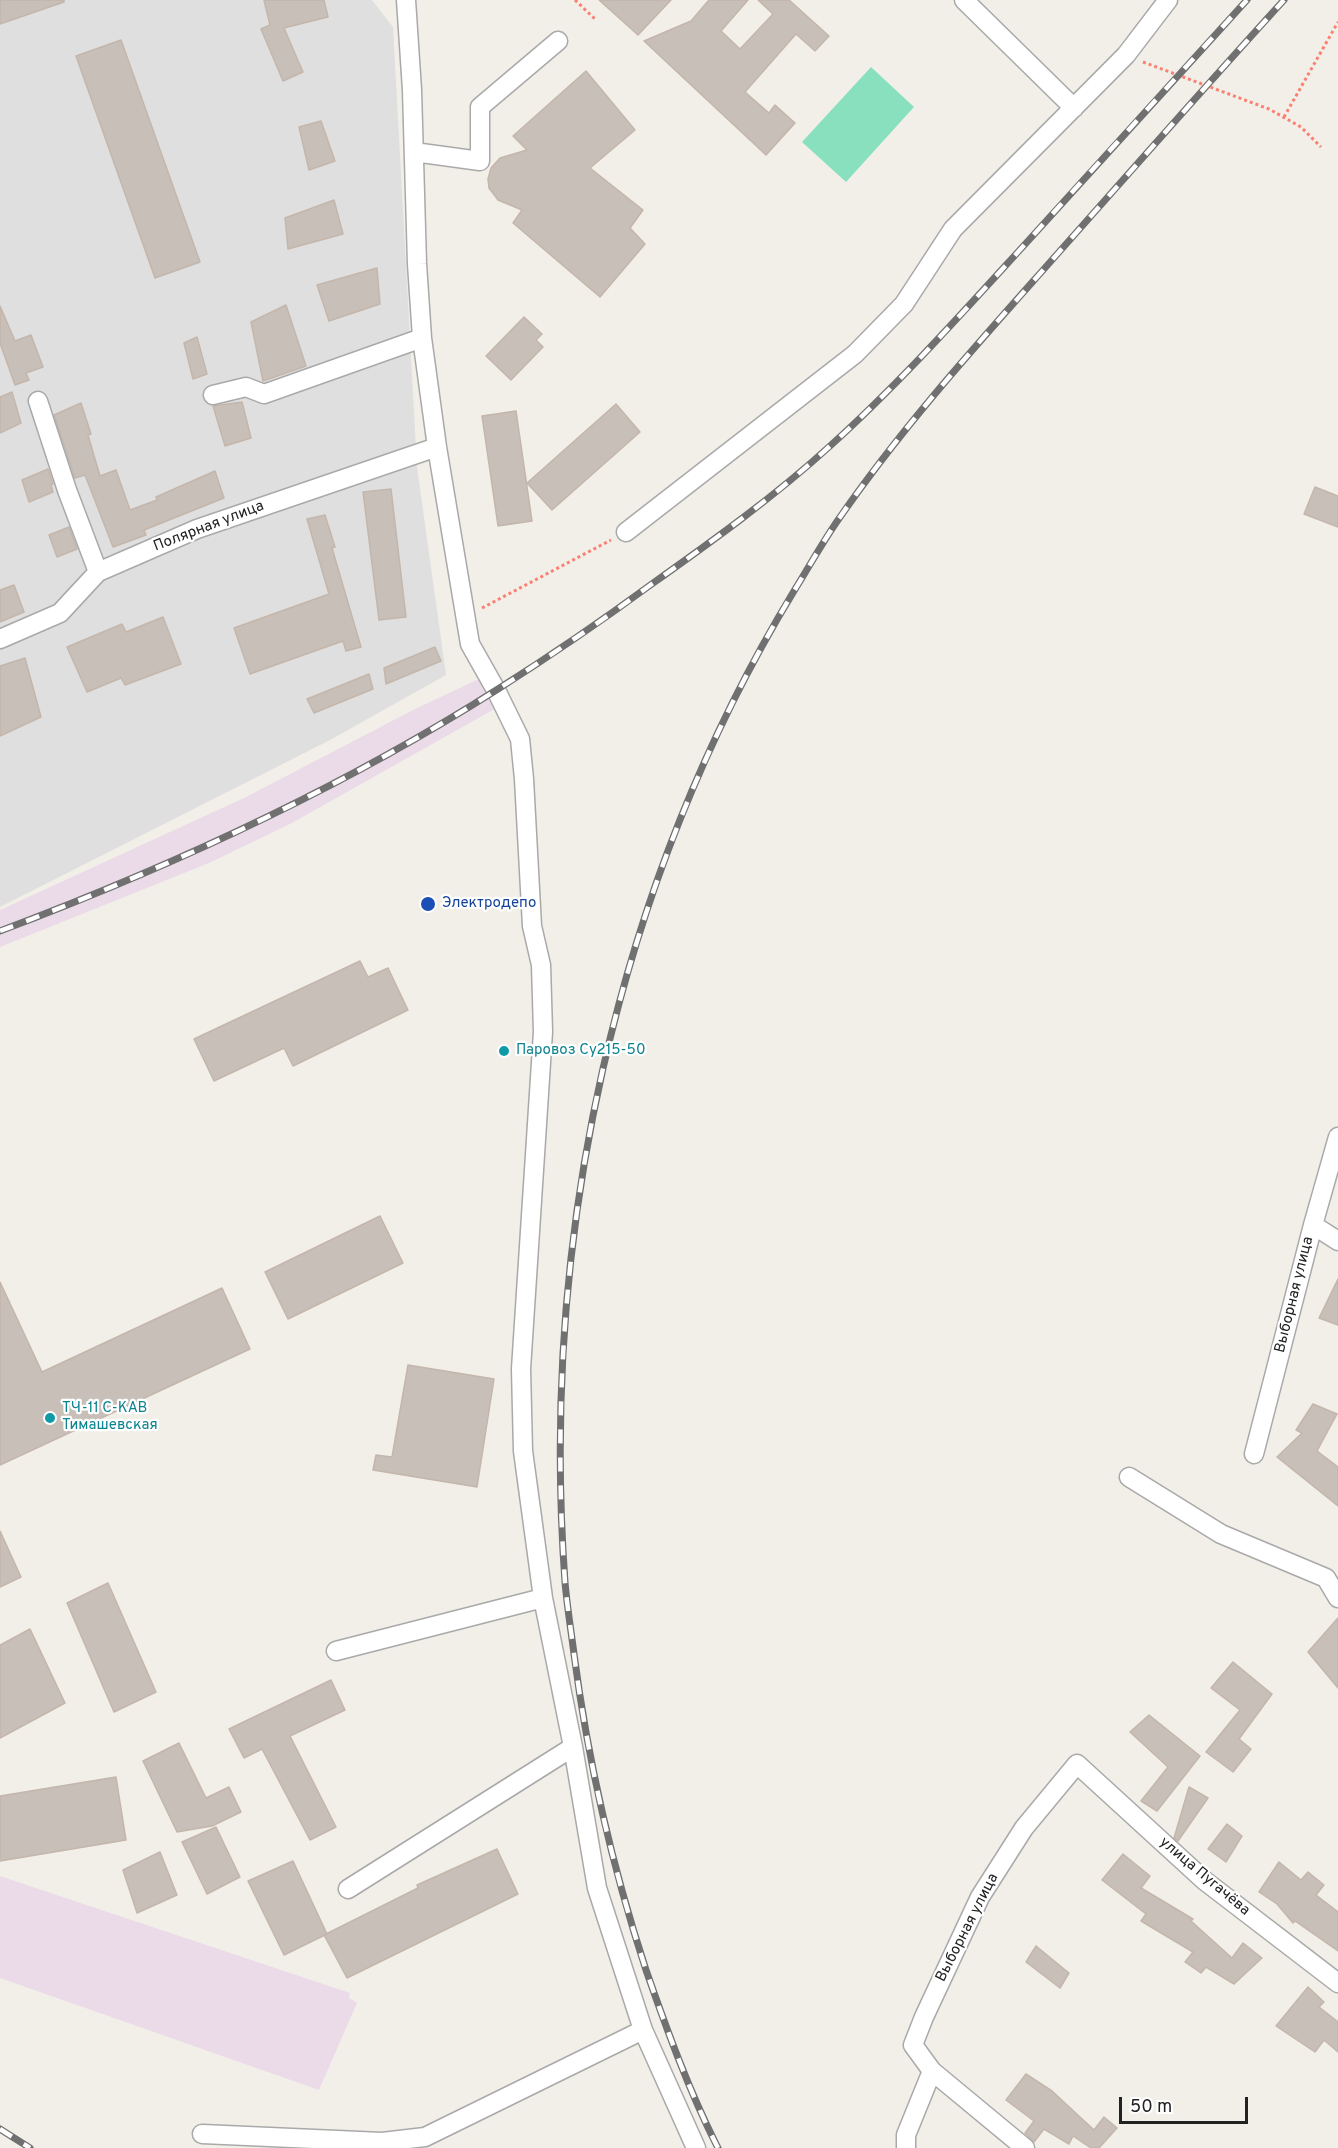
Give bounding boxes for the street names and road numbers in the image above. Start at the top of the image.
street label: Полярная улица [151,498,267,556]
street label: Выборная улица [1272,1235,1318,1355]
street label: улица Пугачёва [1155,1834,1253,1920]
street label: Выборная улица [933,1871,1003,1985]

